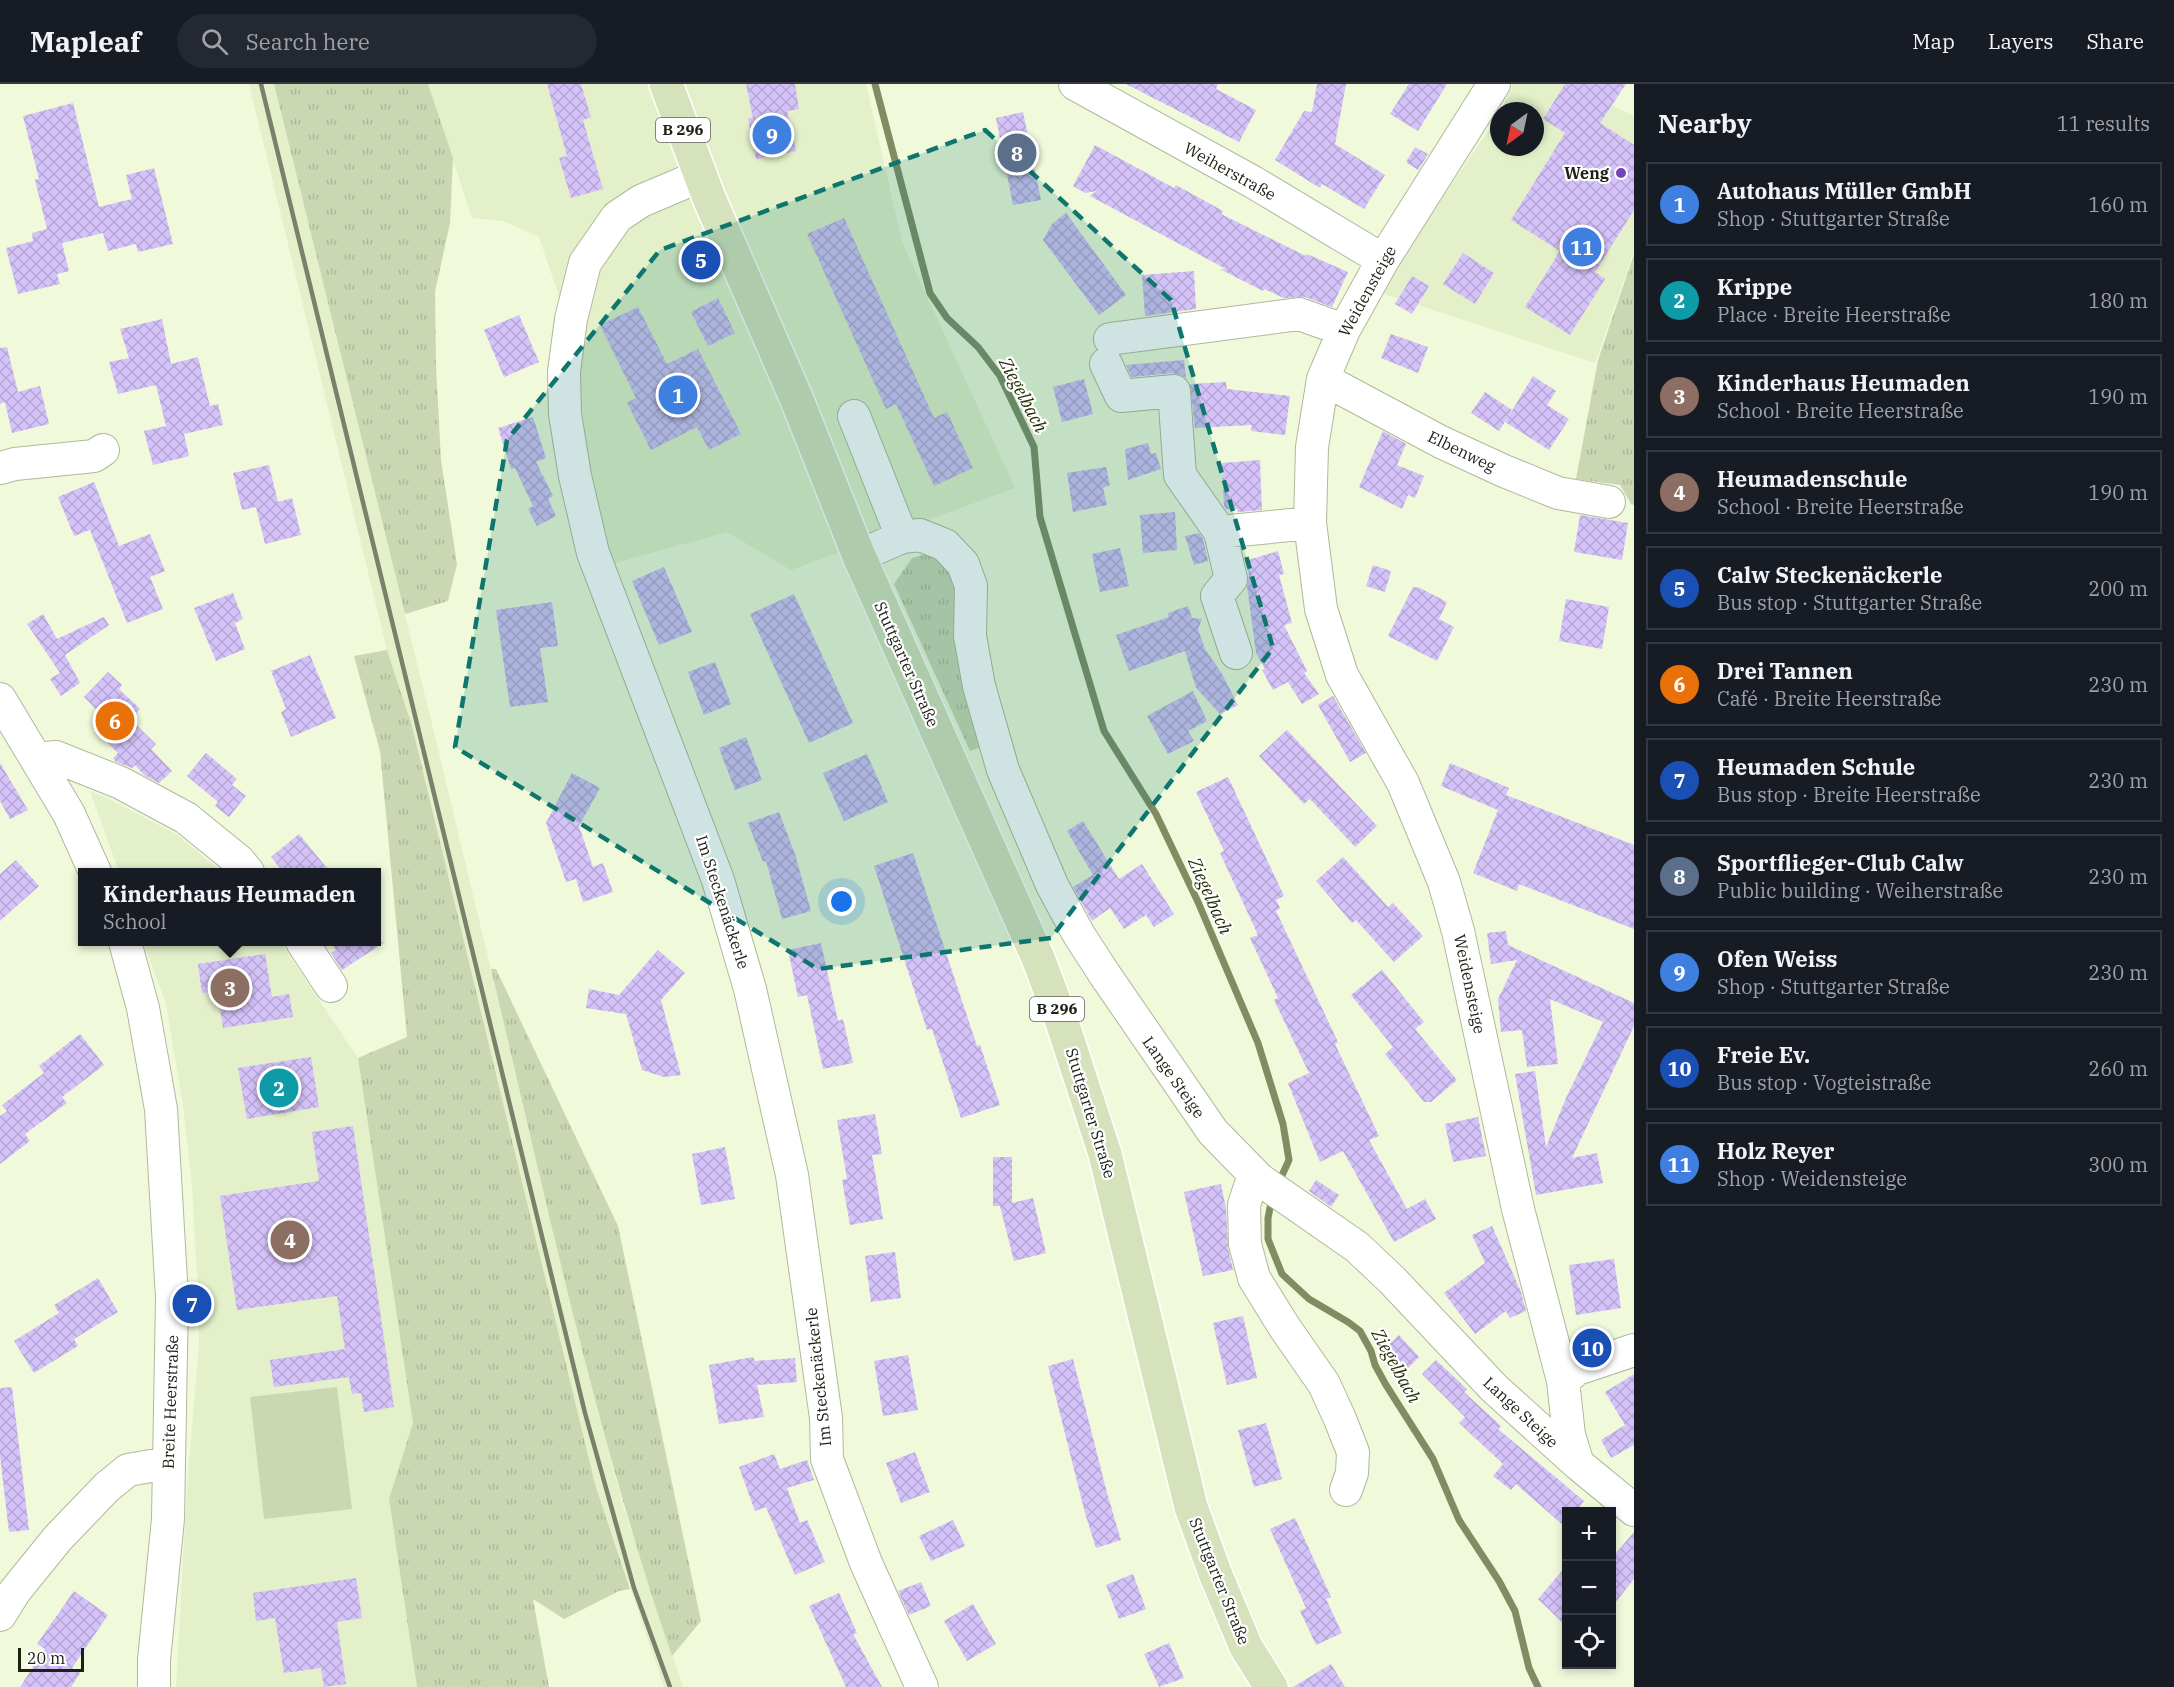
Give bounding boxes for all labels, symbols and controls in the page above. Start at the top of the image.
search box [177,14,597,68]
text: Mapleaf [30,23,141,60]
icon: search [198,25,231,58]
text: Search here [246,27,370,56]
text: Map [1912,27,1955,55]
text: Layers [1988,27,2054,55]
text: Share [2087,27,2144,55]
north arrow [1490,102,1544,156]
text: Nearby [1658,106,1752,140]
text: 11 results [2057,110,2150,137]
pin: 9 [752,112,792,158]
road number: B 296 [656,118,710,142]
pin: 8 [998,130,1036,176]
street label: Weiherstraße [1181,138,1279,204]
place label: Weng [1564,163,1610,183]
marker: Weng [1614,166,1628,180]
text: Autohaus Müller GmbH [1717,176,1971,205]
text: 1 [1674,191,1686,218]
text: 160 m [2088,191,2148,218]
text: Shop · Stuttgarter Straße [1717,205,1950,232]
pin: 11 [1562,224,1602,270]
pin: 5 [682,238,720,282]
street label: Weidensteige [1334,242,1400,340]
text: Krippe [1717,272,1792,301]
text: 2 [1674,287,1686,314]
text: 180 m [2088,287,2148,314]
text: Place · Breite Heerstraße [1717,301,1951,328]
water label: Ziegelbach [994,352,1053,436]
text: Kinderhaus Heumaden [1717,368,1970,397]
pin: 1 [658,372,698,418]
text: 3 [1674,383,1686,410]
text: 190 m [2088,383,2148,410]
text: School · Breite Heerstraße [1717,397,1964,424]
street label: Elbenweg [1425,426,1499,476]
text: Heumadenschule [1717,464,1908,493]
text: 4 [1674,479,1686,506]
text: 190 m [2088,479,2148,506]
text: School · Breite Heerstraße [1717,493,1964,520]
text: Calw Steckenäckerle [1717,560,1942,589]
text: 5 [1674,575,1686,602]
text: 200 m [2088,575,2148,602]
text: Bus stop · Stuttgarter Straße [1717,589,1982,616]
street label: Stuttgarter Straße [870,598,944,730]
text: Drei Tannen [1717,656,1853,685]
text: 6 [1674,671,1686,698]
text: 230 m [2088,671,2148,698]
text: Café · Breite Heerstraße [1717,685,1942,712]
pin: 6 [96,698,134,744]
text: Heumaden Schule [1717,752,1915,781]
text: 7 [1674,767,1686,794]
text: 230 m [2088,767,2148,794]
text: Bus stop · Breite Heerstraße [1717,781,1981,808]
street label: Im Steckenäckerle [692,833,754,971]
text: Sportflieger-Club Calw [1717,848,1964,877]
water label: Ziegelbach [1183,853,1238,938]
text: 8 [1674,863,1686,890]
text: 230 m [2088,863,2148,890]
popup [78,868,381,946]
text: Public building · Weiherstraße [1717,877,2003,904]
text: Kinderhaus Heumaden [103,879,356,908]
your location [827,887,856,916]
text: School [103,908,166,935]
street label: Weidensteige [1450,932,1490,1036]
text: Ofen Weiss [1717,944,1837,973]
text: 9 [1674,959,1686,986]
text: 230 m [2088,959,2148,986]
pin: 3 [210,966,250,1010]
text: Shop · Stuttgarter Straße [1717,973,1950,1000]
road number: B 296 [1030,997,1084,1021]
street label: Lange Steige [1139,1032,1209,1122]
text: Freie Ev. [1717,1040,1810,1069]
street label: Stuttgarter Straße [1062,1045,1120,1181]
text: 10 [1668,1055,1692,1082]
text: 260 m [2088,1055,2148,1082]
pin: 2 [260,1066,298,1110]
text: Bus stop · Vogteistraße [1717,1069,1931,1096]
text: Holz Reyer [1717,1136,1834,1165]
text: 11 [1668,1151,1692,1178]
text: 300 m [2088,1151,2148,1178]
text: Shop · Weidensteige [1717,1165,1907,1192]
pin: 4 [270,1218,310,1262]
pin: 7 [172,1282,212,1326]
street label: Im Steckenäckerle [801,1307,835,1447]
water label: Ziegelbach [1366,1324,1426,1407]
pin: 10 [1572,1326,1612,1370]
street label: Breite Heerstraße [158,1335,182,1469]
street label: Lange Steige [1479,1372,1563,1452]
map controls [1562,1507,1616,1669]
button: + [1562,1507,1616,1561]
street label: Stuttgarter Straße [1185,1515,1255,1647]
button: − [1562,1561,1616,1615]
button: locate [1562,1615,1616,1669]
scale bar [18,1645,84,1672]
text: 20 m [27,1648,65,1668]

